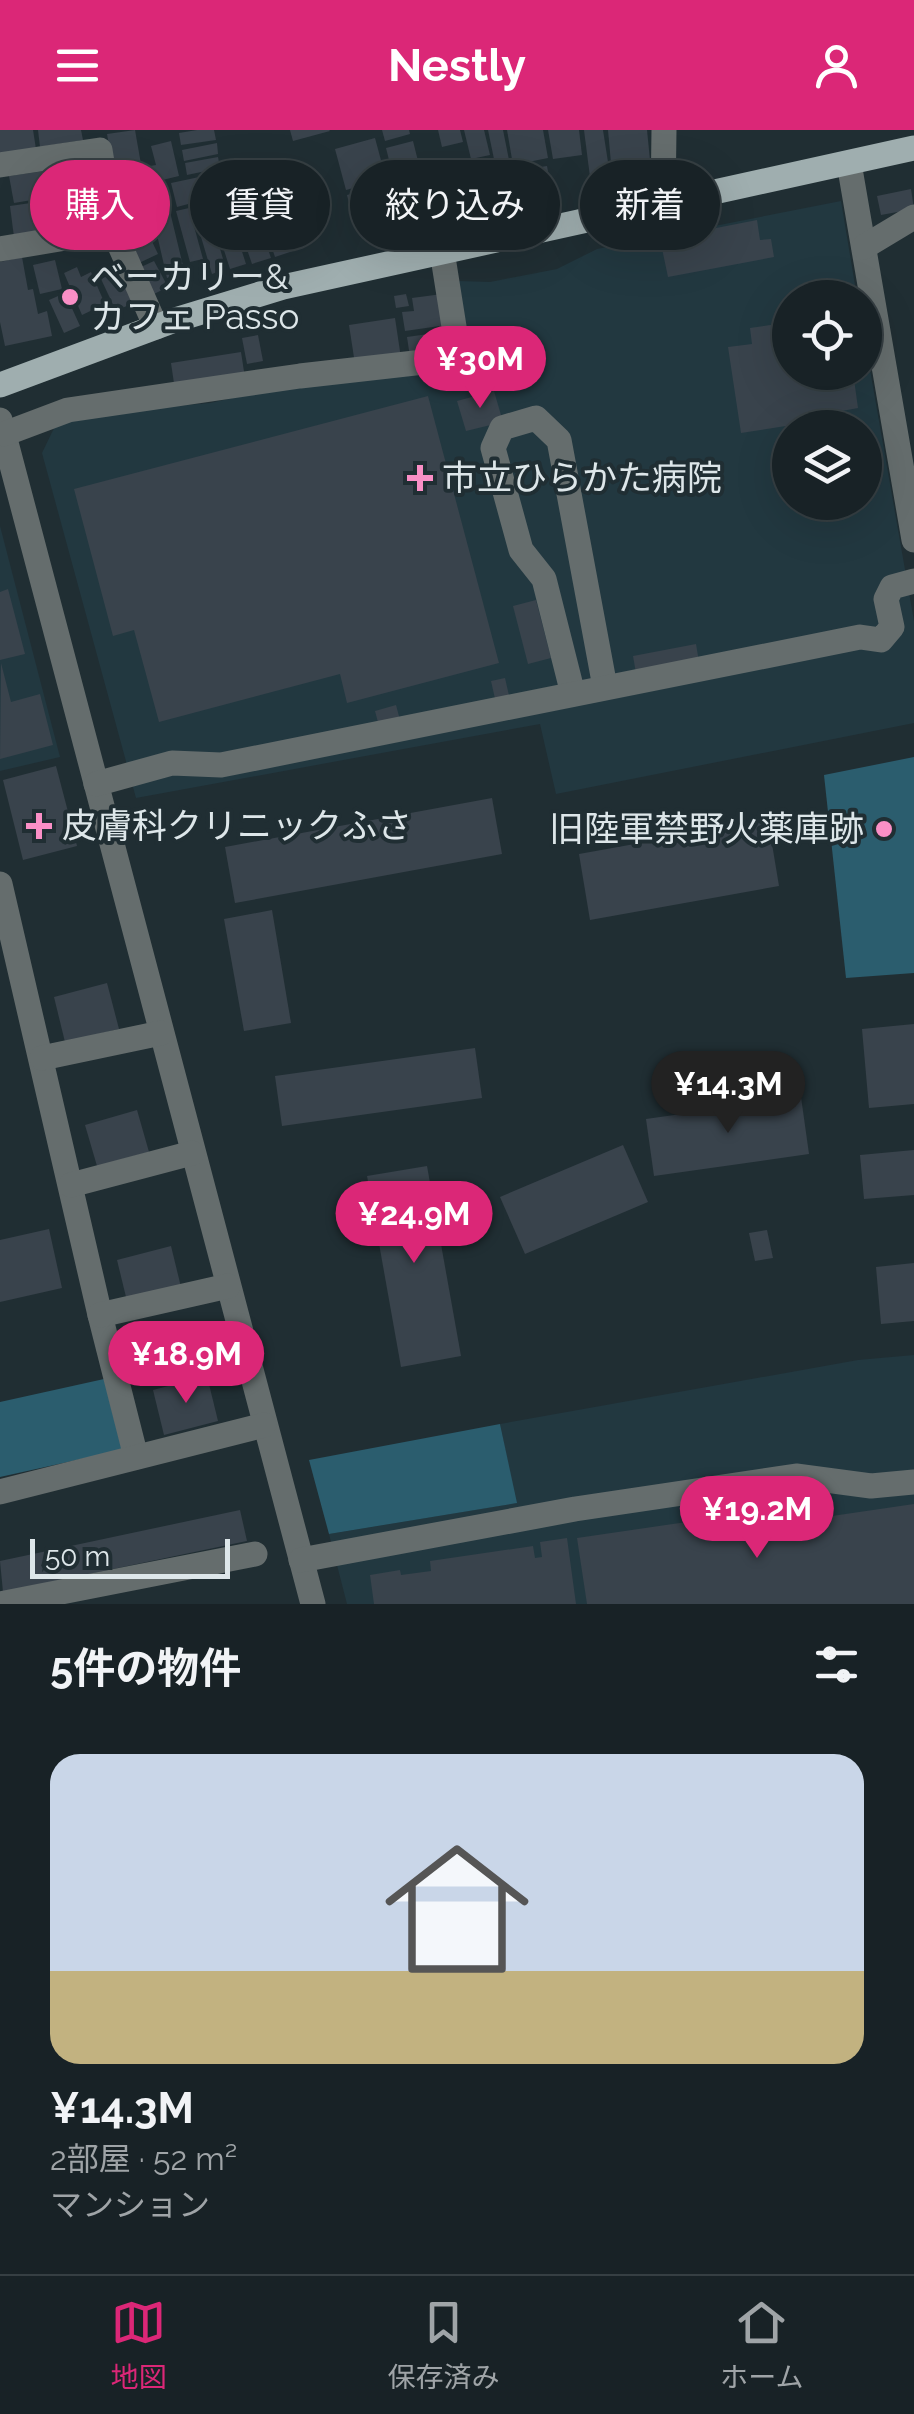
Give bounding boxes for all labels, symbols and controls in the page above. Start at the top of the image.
icon: menu [50,38,105,93]
icon: person [809,38,864,93]
text: Nestly [388,39,526,92]
chip: 購入 [30,160,170,250]
chip: 賃貸 [190,160,330,250]
chip: 絞り込み [350,160,560,250]
chip: 新着 [580,160,720,250]
place label: ベーカリー& カフェ Passo [90,256,299,337]
map controls [772,280,882,520]
button: locate [772,280,882,390]
marker: ベーカリー& カフェ Passo [59,286,81,308]
pin: ¥30M [421,326,539,411]
text: ¥30M [436,340,524,377]
button: layers [772,410,882,520]
place label: 市立ひらかた病院 [442,457,722,498]
marker: 市立ひらかた病院 [407,465,433,491]
place label: 皮膚科クリニックふさ [62,805,412,846]
place label: 旧陸軍禁野火薬庫跡 [549,808,864,849]
marker: 皮膚科クリニックふさ [26,813,52,839]
marker: 旧陸軍禁野火薬庫跡 [873,818,895,840]
pin: ¥14.3M [647,1051,809,1136]
text: ¥14.3M [673,1065,783,1102]
pin: ¥24.9M [333,1181,495,1266]
text: ¥24.9M [358,1195,470,1232]
pin: ¥18.9M [105,1321,267,1406]
text: ¥18.9M [130,1335,242,1372]
pin: ¥19.2M [676,1476,838,1561]
text: ¥19.2M [702,1490,812,1527]
scale bar [30,1534,230,1578]
text: 50 m [45,1540,110,1573]
icon: filters [809,1637,864,1692]
text: 5件の物件 [50,1644,241,1693]
icon: home [367,1819,547,1999]
text: ¥14.3M [50,2084,194,2133]
text: 2部屋 · 52 m² [50,2140,237,2177]
text: マンション [50,2186,210,2223]
tab: 地図 [110,2295,166,2395]
tab: 保存済み [387,2295,499,2395]
tab: ホーム [720,2295,804,2395]

